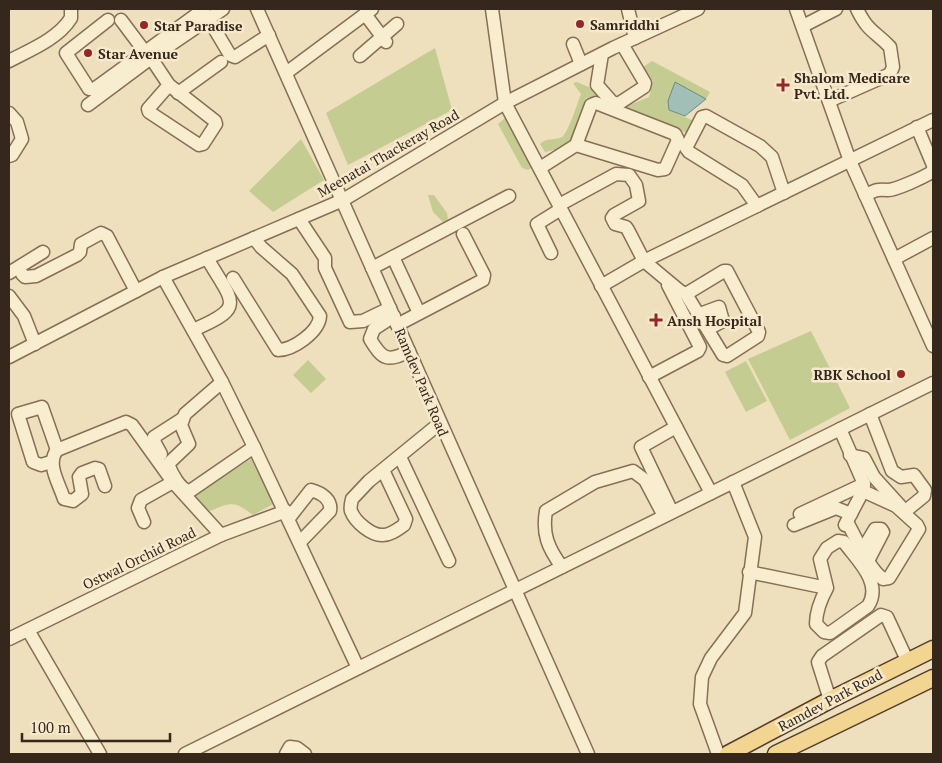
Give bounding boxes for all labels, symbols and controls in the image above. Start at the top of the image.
place label: Samriddhi [590,15,660,34]
place label: Star Paradise [154,16,243,35]
marker: Samriddhi [574,18,586,30]
marker: Star Paradise [138,19,150,31]
place label: Star Avenue [98,44,179,63]
marker: Star Avenue [82,47,94,59]
place label: Shalom Medicare Pvt. Ltd. [794,68,910,103]
marker: Shalom Medicare Pvt. Ltd. [776,78,790,92]
street label: Meenatai Thackeray Road [314,105,462,201]
place label: Ansh Hospital [667,311,762,330]
marker: Ansh Hospital [649,313,663,327]
street label: Ramdev Park Road [391,325,453,439]
place label: RBK School [814,365,891,384]
marker: RBK School [895,368,907,380]
street label: Ostwal Orchid Road [79,522,199,594]
street label: Ramdev Park Road [774,664,886,736]
scale bar [22,710,170,742]
text: 100 m [30,717,71,737]

